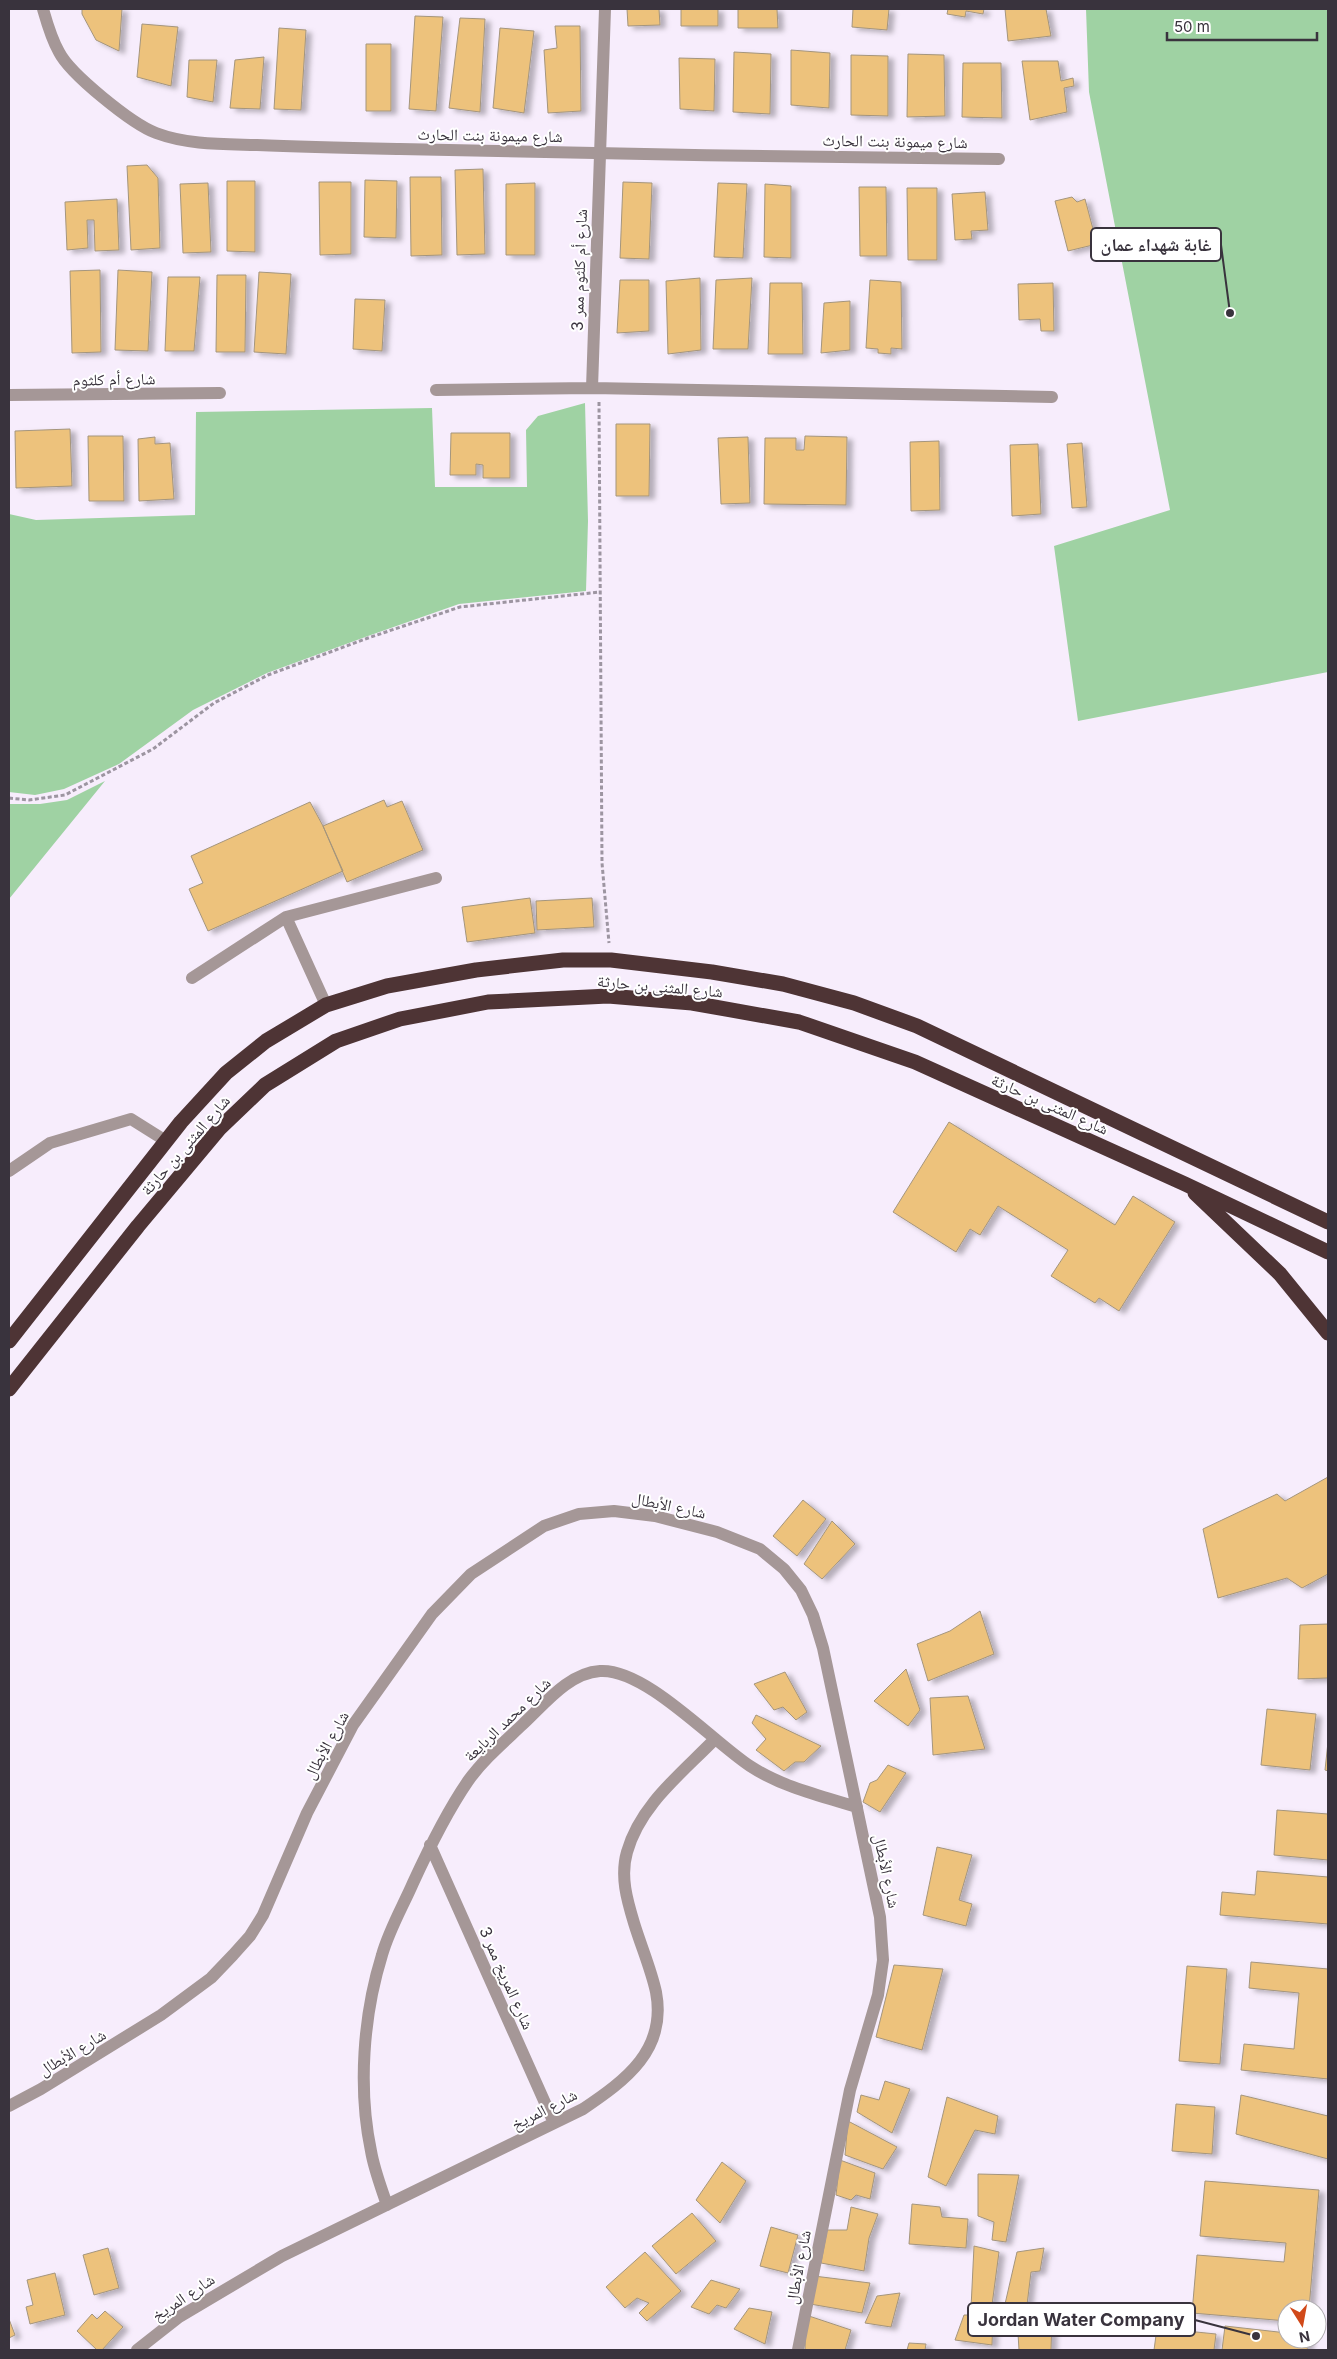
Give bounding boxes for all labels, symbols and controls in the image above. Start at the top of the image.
scale bar [1167,10,1317,42]
text: 50 m [1174,17,1210,36]
street label: شارع ميمونة بنت الحارث [417,124,563,147]
street label: شارع ميمونة بنت الحارث [822,130,968,153]
street label: شارع أم كلثوم ممر 3 [567,209,592,331]
callout: غابة شهداء عمان [1091,228,1221,261]
text: غابة شهداء عمان [1101,234,1211,256]
street label: شارع أم كلثوم [72,368,156,391]
street label: شارع المثنى بن حارثة [596,971,724,1002]
street label: شارع المثنى بن حارثة [988,1069,1112,1140]
street label: شارع المثنى بن حارثة [136,1091,235,1200]
street label: شارع الأبطال [630,1487,708,1524]
street label: شارع محمد الربايعة [459,1673,555,1766]
street label: شارع الأبطال [299,1707,354,1783]
street label: شارع الأبطال [868,1832,905,1910]
street label: شارع المريخ ممر 3 [474,1923,539,2033]
street label: شارع الأبطال [35,2024,110,2081]
street label: شارع المريخ [508,2084,581,2135]
street label: شارع الأبطال [781,2228,816,2306]
street label: شارع المريخ [148,2269,219,2326]
north arrow [1277,2299,1327,2349]
callout: Jordan Water Company [968,2303,1195,2336]
text: Jordan Water Company [977,2309,1185,2330]
text: N [1298,2328,1311,2347]

